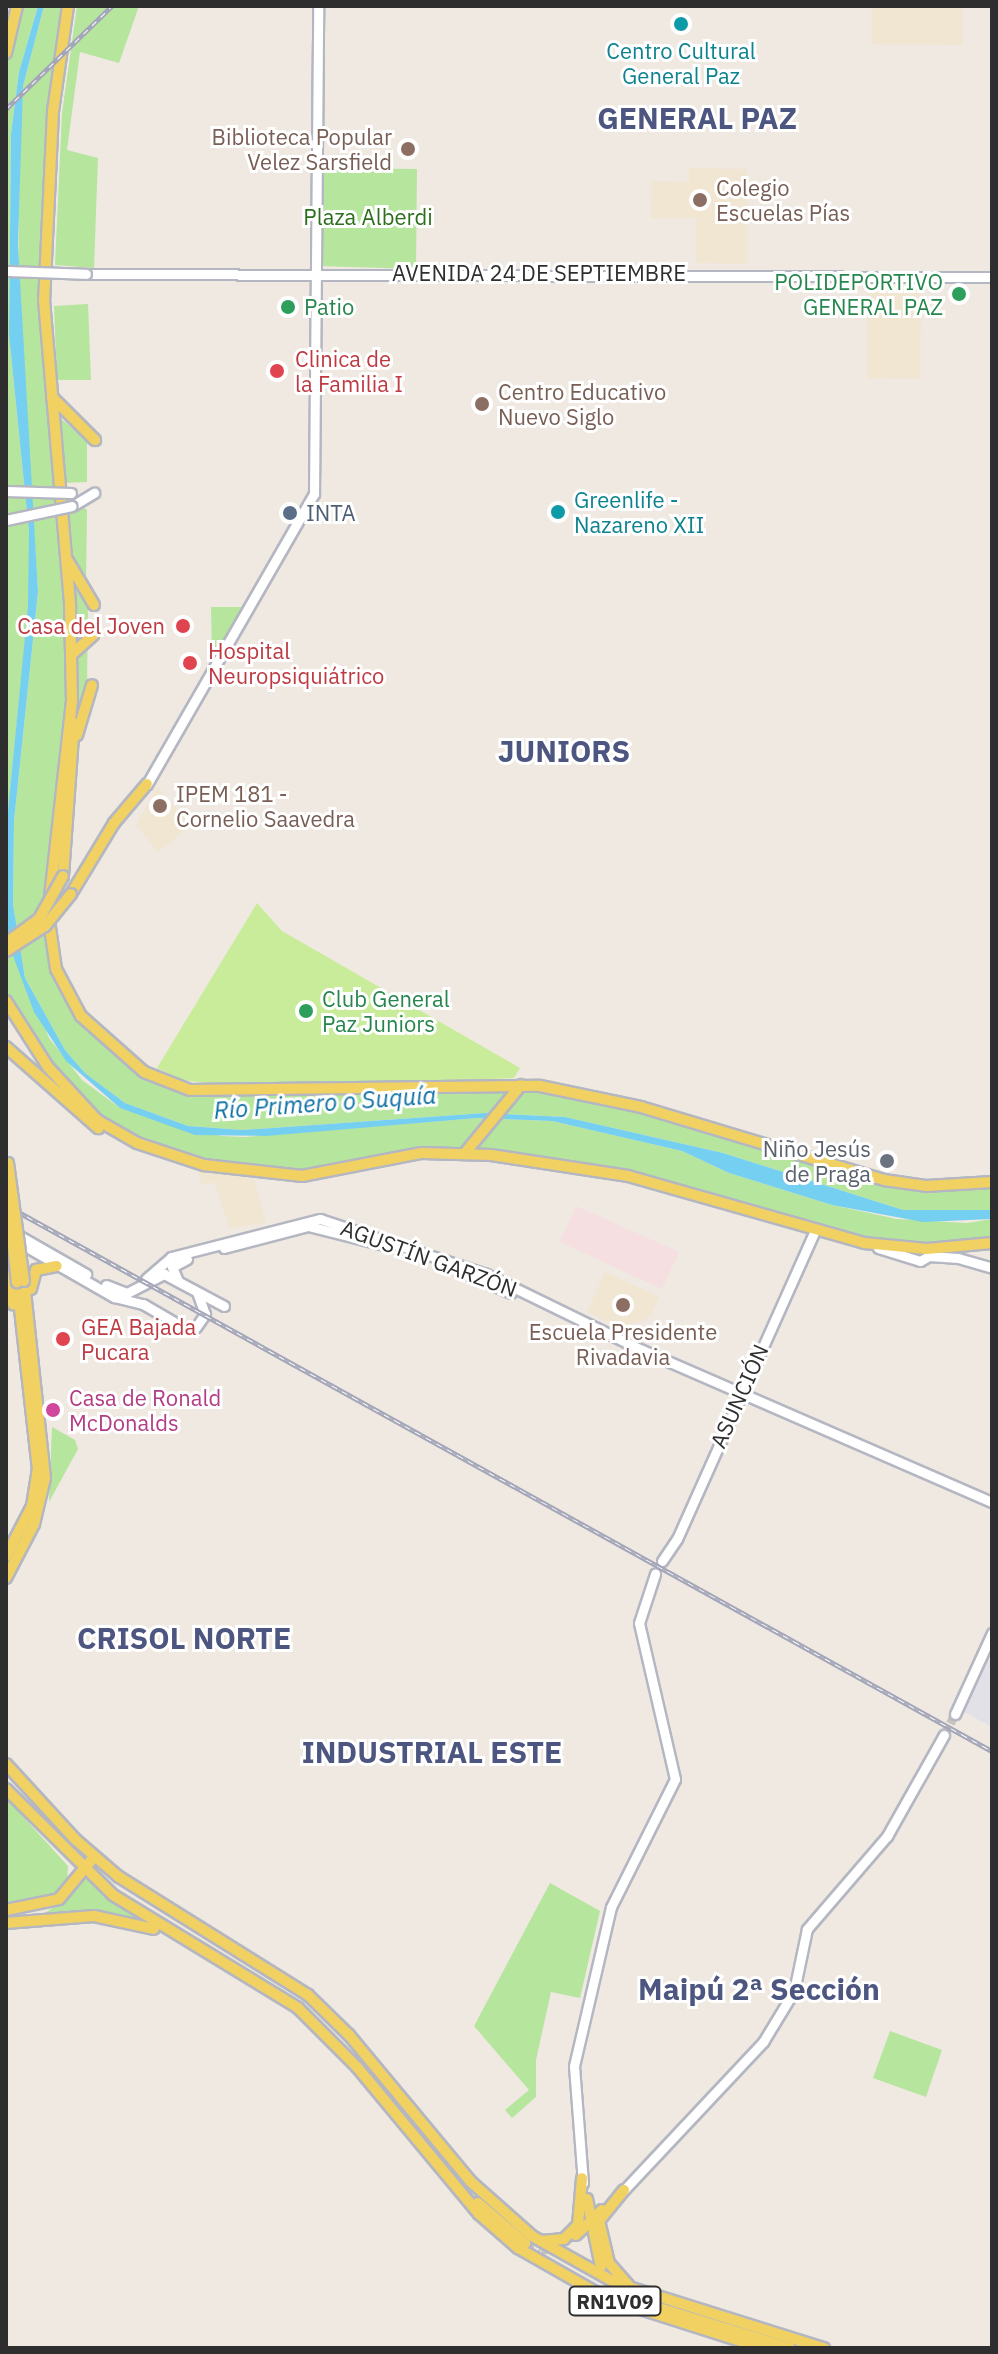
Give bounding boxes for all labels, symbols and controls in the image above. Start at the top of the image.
marker: Centro Cultural General Paz [672,15,690,33]
place label: Centro Cultural General Paz [606,37,756,88]
district label: GENERAL PAZ [586,100,808,136]
place label: Biblioteca Popular Velez Sarsfield [212,123,392,174]
marker: Biblioteca Popular Velez Sarsfield [399,140,417,158]
place label: Colegio Escuelas Pías [716,174,850,226]
marker: Colegio Escuelas Pías [691,191,709,209]
park label: Plaza Alberdi [303,204,433,230]
street label: AVENIDA 24 DE SEPTIEMBRE [392,260,686,286]
place label: POLIDEPORTIVO GENERAL PAZ [774,268,943,320]
marker: POLIDEPORTIVO GENERAL PAZ [950,285,968,303]
place label: Patio [304,294,354,320]
marker: Patio [279,298,297,316]
place label: Clinica de la Familia I [295,345,403,396]
marker: Clinica de la Familia I [266,360,288,382]
place label: Centro Educativo Nuevo Siglo [498,378,666,430]
marker: Centro Educativo Nuevo Siglo [473,395,491,413]
place label: Greenlife - Nazareno XII [574,486,704,538]
place label: INTA [306,500,356,526]
marker: Greenlife - Nazareno XII [549,503,567,521]
marker: INTA [281,504,299,522]
place label: Casa del Joven [17,613,165,639]
marker: Casa del Joven [172,615,194,637]
place label: Hospital Neuropsiquiátrico [208,637,384,688]
marker: Hospital Neuropsiquiátrico [179,652,201,674]
district label: JUNIORS [491,733,637,769]
place label: IPEM 181 - Cornelio Saavedra [176,780,355,832]
marker: IPEM 181 - Cornelio Saavedra [151,797,169,815]
place label: Club General Paz Juniors [322,985,450,1036]
marker: Club General Paz Juniors [297,1002,315,1020]
water label: Río Primero o Suquía [213,1081,437,1125]
place label: Niño Jesús de Praga [763,1135,871,1186]
marker: Niño Jesús de Praga [878,1152,896,1170]
street label: AGUSTÍN GARZÓN [337,1214,521,1302]
marker: Escuela Presidente Rivadavia [614,1296,632,1314]
place label: GEA Bajada Pucara [81,1313,196,1364]
place label: Escuela Presidente Rivadavia [529,1318,717,1370]
marker: GEA Bajada Pucara [52,1328,74,1350]
street label: ASUNCIÓN [704,1340,774,1452]
place label: Casa de Ronald McDonalds [69,1384,221,1436]
marker: Casa de Ronald McDonalds [44,1401,62,1419]
district label: CRISOL NORTE [65,1620,303,1656]
district label: INDUSTRIAL ESTE [287,1734,577,1770]
district label: Maipú 2ª Sección [638,1971,880,2007]
road number: RN1V09 [567,2285,663,2317]

